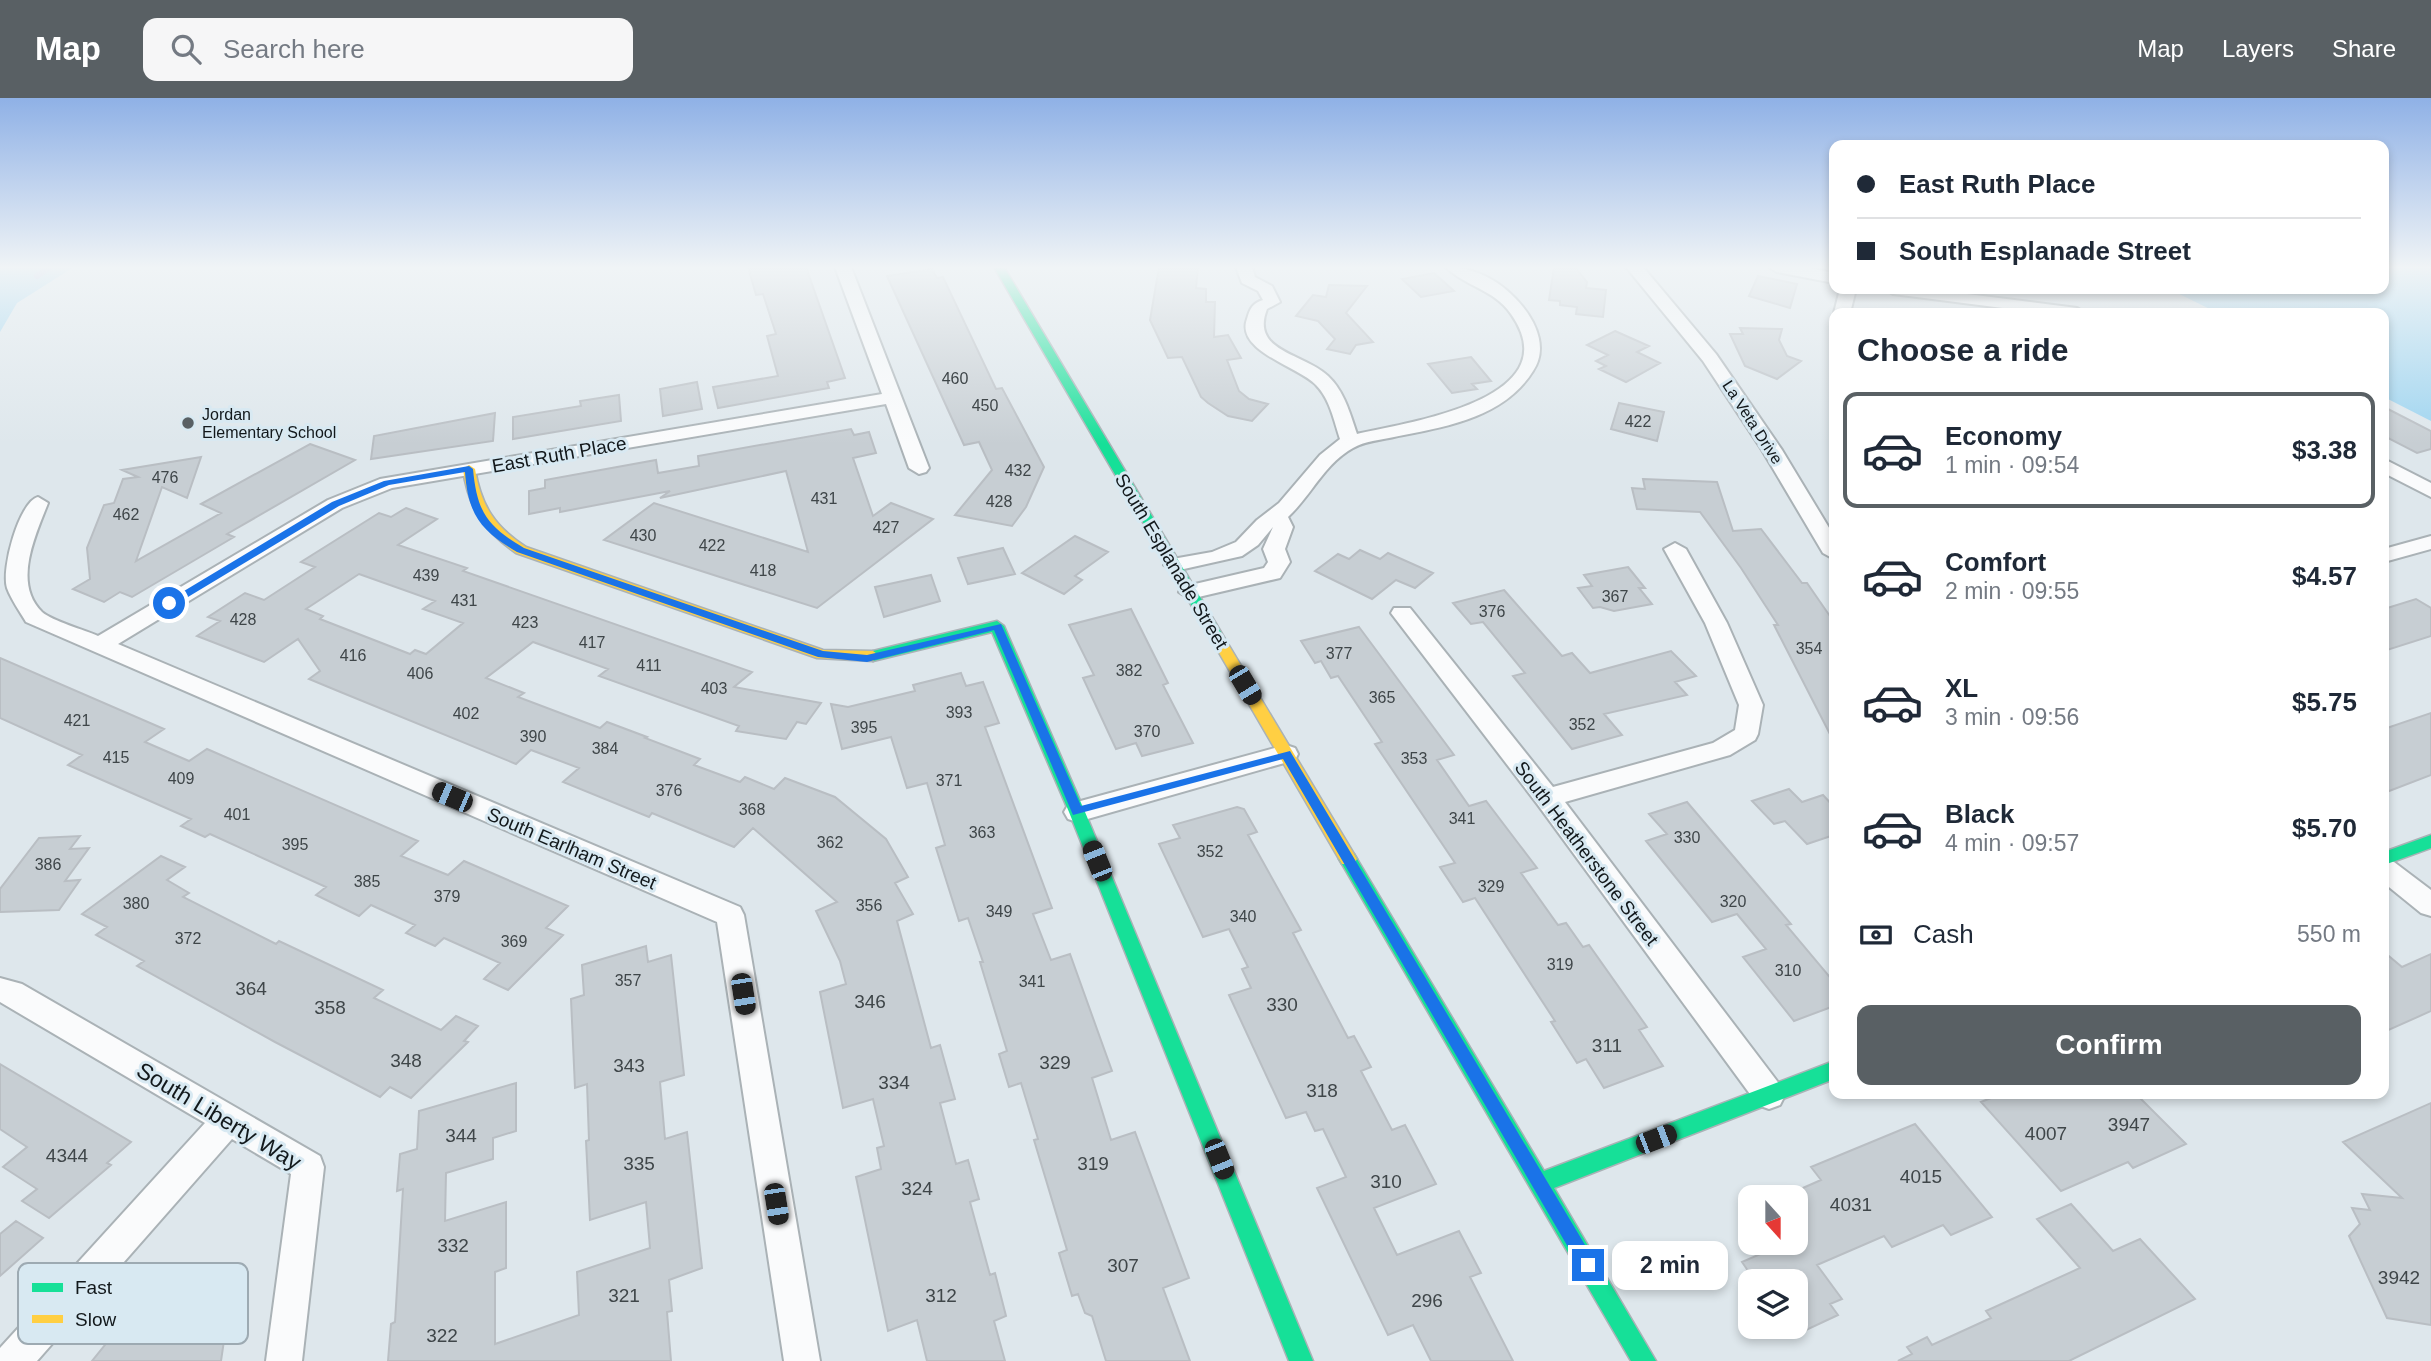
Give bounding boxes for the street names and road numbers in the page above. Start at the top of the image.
street label: La Veta Drive [1719,377,1786,467]
street label: East Ruth Place [490,432,628,477]
street label: South Esplanade Street [1111,470,1233,653]
street label: South Heatherstone Street [1511,757,1663,950]
street label: South Earlham Street [484,803,660,894]
street label: South Liberty Way [132,1057,306,1176]

